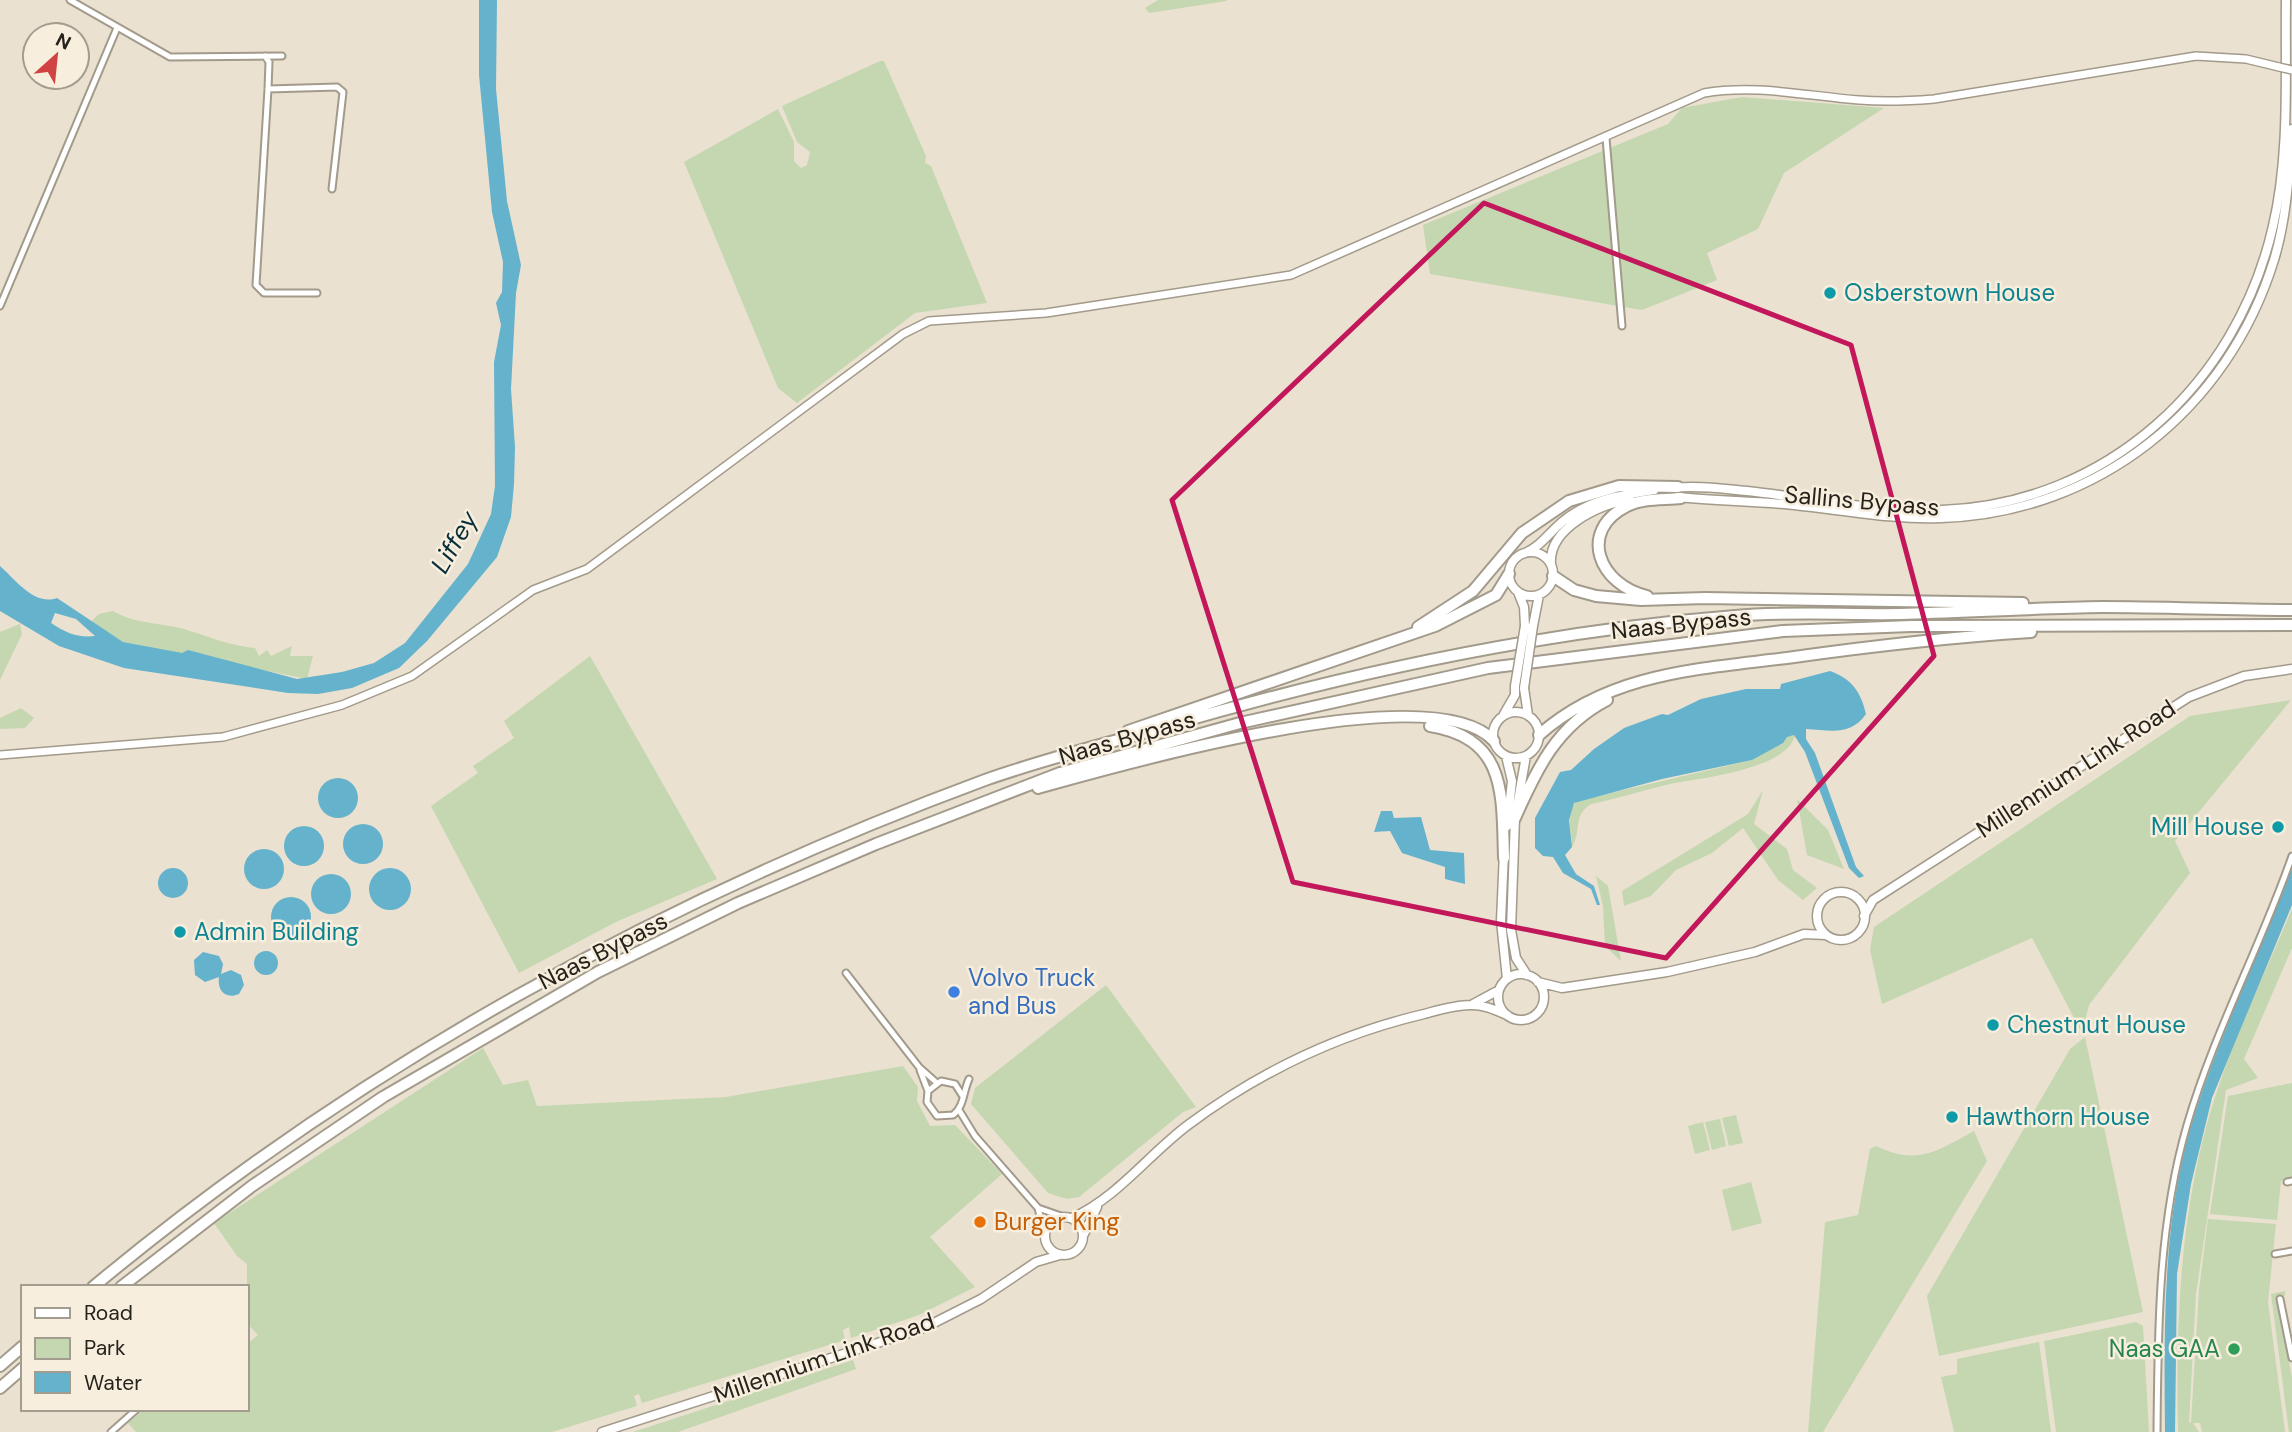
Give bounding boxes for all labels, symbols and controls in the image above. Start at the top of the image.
north arrow [21,21,91,91]
text: N [52,27,75,56]
place label: Osberstown House [1844,277,2055,308]
marker: Osberstown House [1822,285,1838,301]
street label: Sallins Bypass [1783,478,1941,523]
water label: Liffey [423,503,486,579]
street label: Naas Bypass [1609,601,1753,646]
street label: Millennium Link Road [1970,692,2181,845]
street label: Naas Bypass [1055,703,1199,772]
place label: Mill House [2151,811,2264,842]
marker: Mill House [2270,819,2286,835]
street label: Naas Bypass [533,905,673,996]
place label: Admin Building [194,916,359,947]
marker: Admin Building [172,924,188,940]
place label: Volvo Truck and Bus [968,962,1095,1021]
marker: Volvo Truck and Bus [946,984,962,1000]
place label: Chestnut House [2007,1009,2186,1040]
marker: Chestnut House [1985,1017,2001,1033]
place label: Hawthorn House [1966,1101,2150,1132]
marker: Hawthorn House [1944,1109,1960,1125]
place label: Burger King [994,1206,1120,1237]
marker: Burger King [972,1214,988,1230]
legend [21,1285,248,1411]
text: Road [84,1299,133,1327]
street label: Millennium Link Road [709,1305,938,1410]
place label: Naas GAA [2109,1333,2220,1364]
text: Park [84,1334,126,1362]
marker: Naas GAA [2226,1341,2242,1357]
text: Water [84,1369,142,1397]

